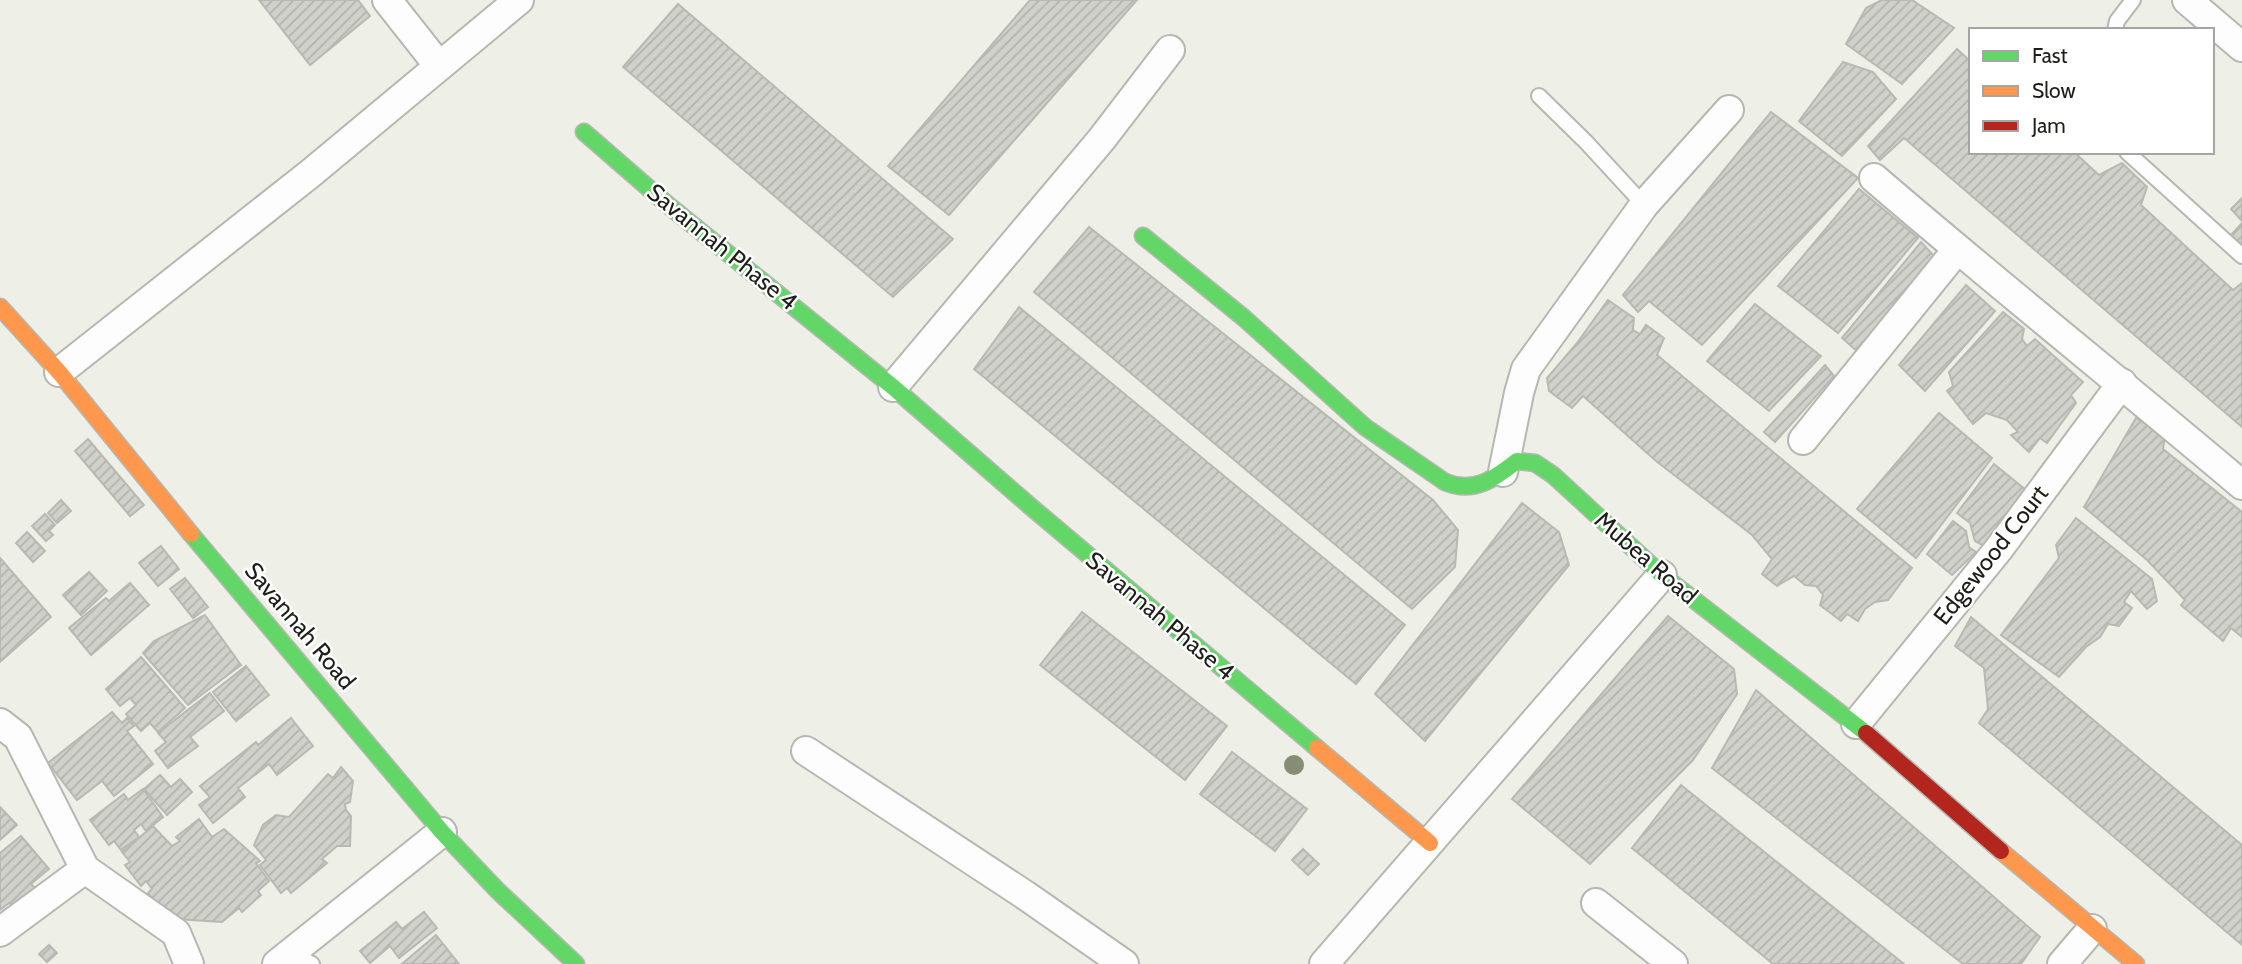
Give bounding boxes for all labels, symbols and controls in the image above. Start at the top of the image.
legend [1969,28,2214,154]
text: Fast [2032,43,2068,68]
text: Slow [2032,78,2076,103]
text: Jam [2031,113,2066,138]
street label: Savannah Phase 4 [641,177,803,316]
street label: Edgewood Court [1927,479,2054,630]
street label: Mubea Road [1589,505,1704,610]
street label: Savannah Phase 4 [1080,545,1240,686]
street label: Savannah Road [239,556,362,695]

